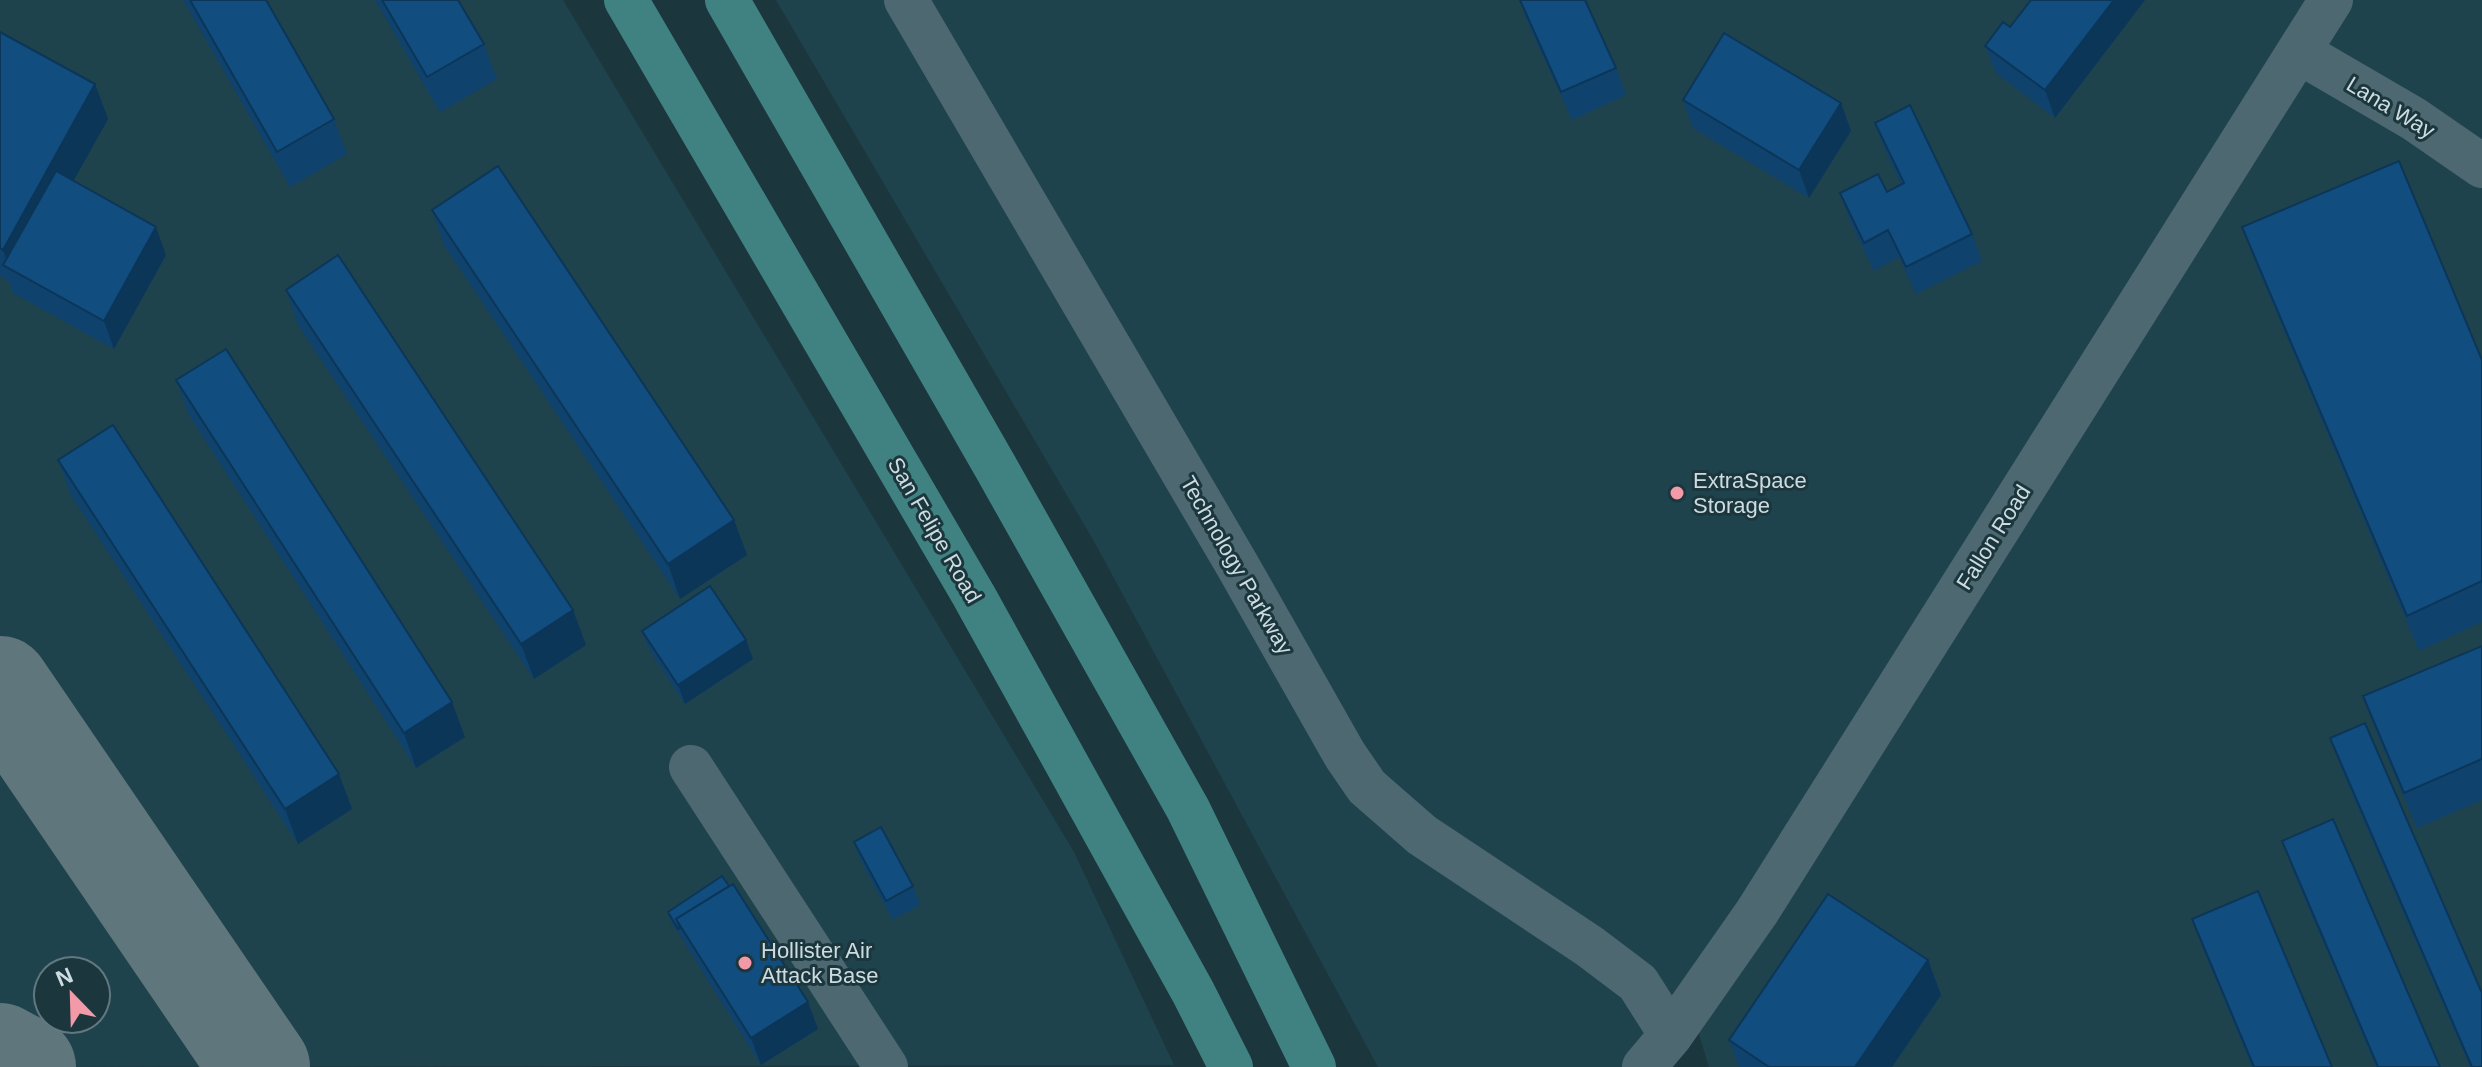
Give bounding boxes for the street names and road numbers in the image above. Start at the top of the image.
street label: Lana Way [2342,71,2439,143]
street label: San Felipe Road [883,453,986,607]
street label: Technology Parkway [1175,472,1298,659]
street label: Fallon Road [1951,480,2035,594]

